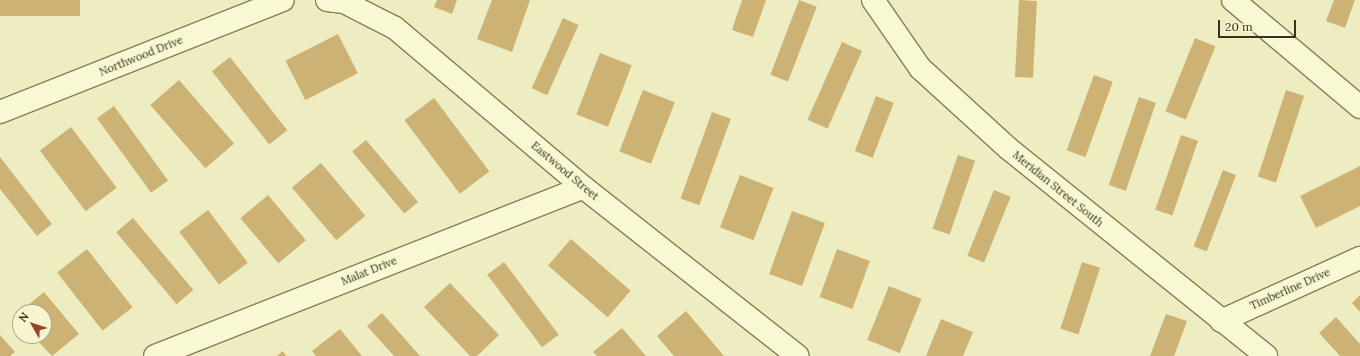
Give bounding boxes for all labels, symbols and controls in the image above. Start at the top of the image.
scale bar [1220,12,1298,38]
text: 20 m [1225,19,1253,34]
street label: Northwood Drive [97,33,185,79]
street label: Eastwood Street [528,139,602,203]
street label: Meridian Street South [1010,148,1106,230]
street label: Malat Drive [339,254,399,288]
street label: Timberline Drive [1248,265,1332,313]
north arrow [12,304,52,344]
text: N [15,309,32,325]

